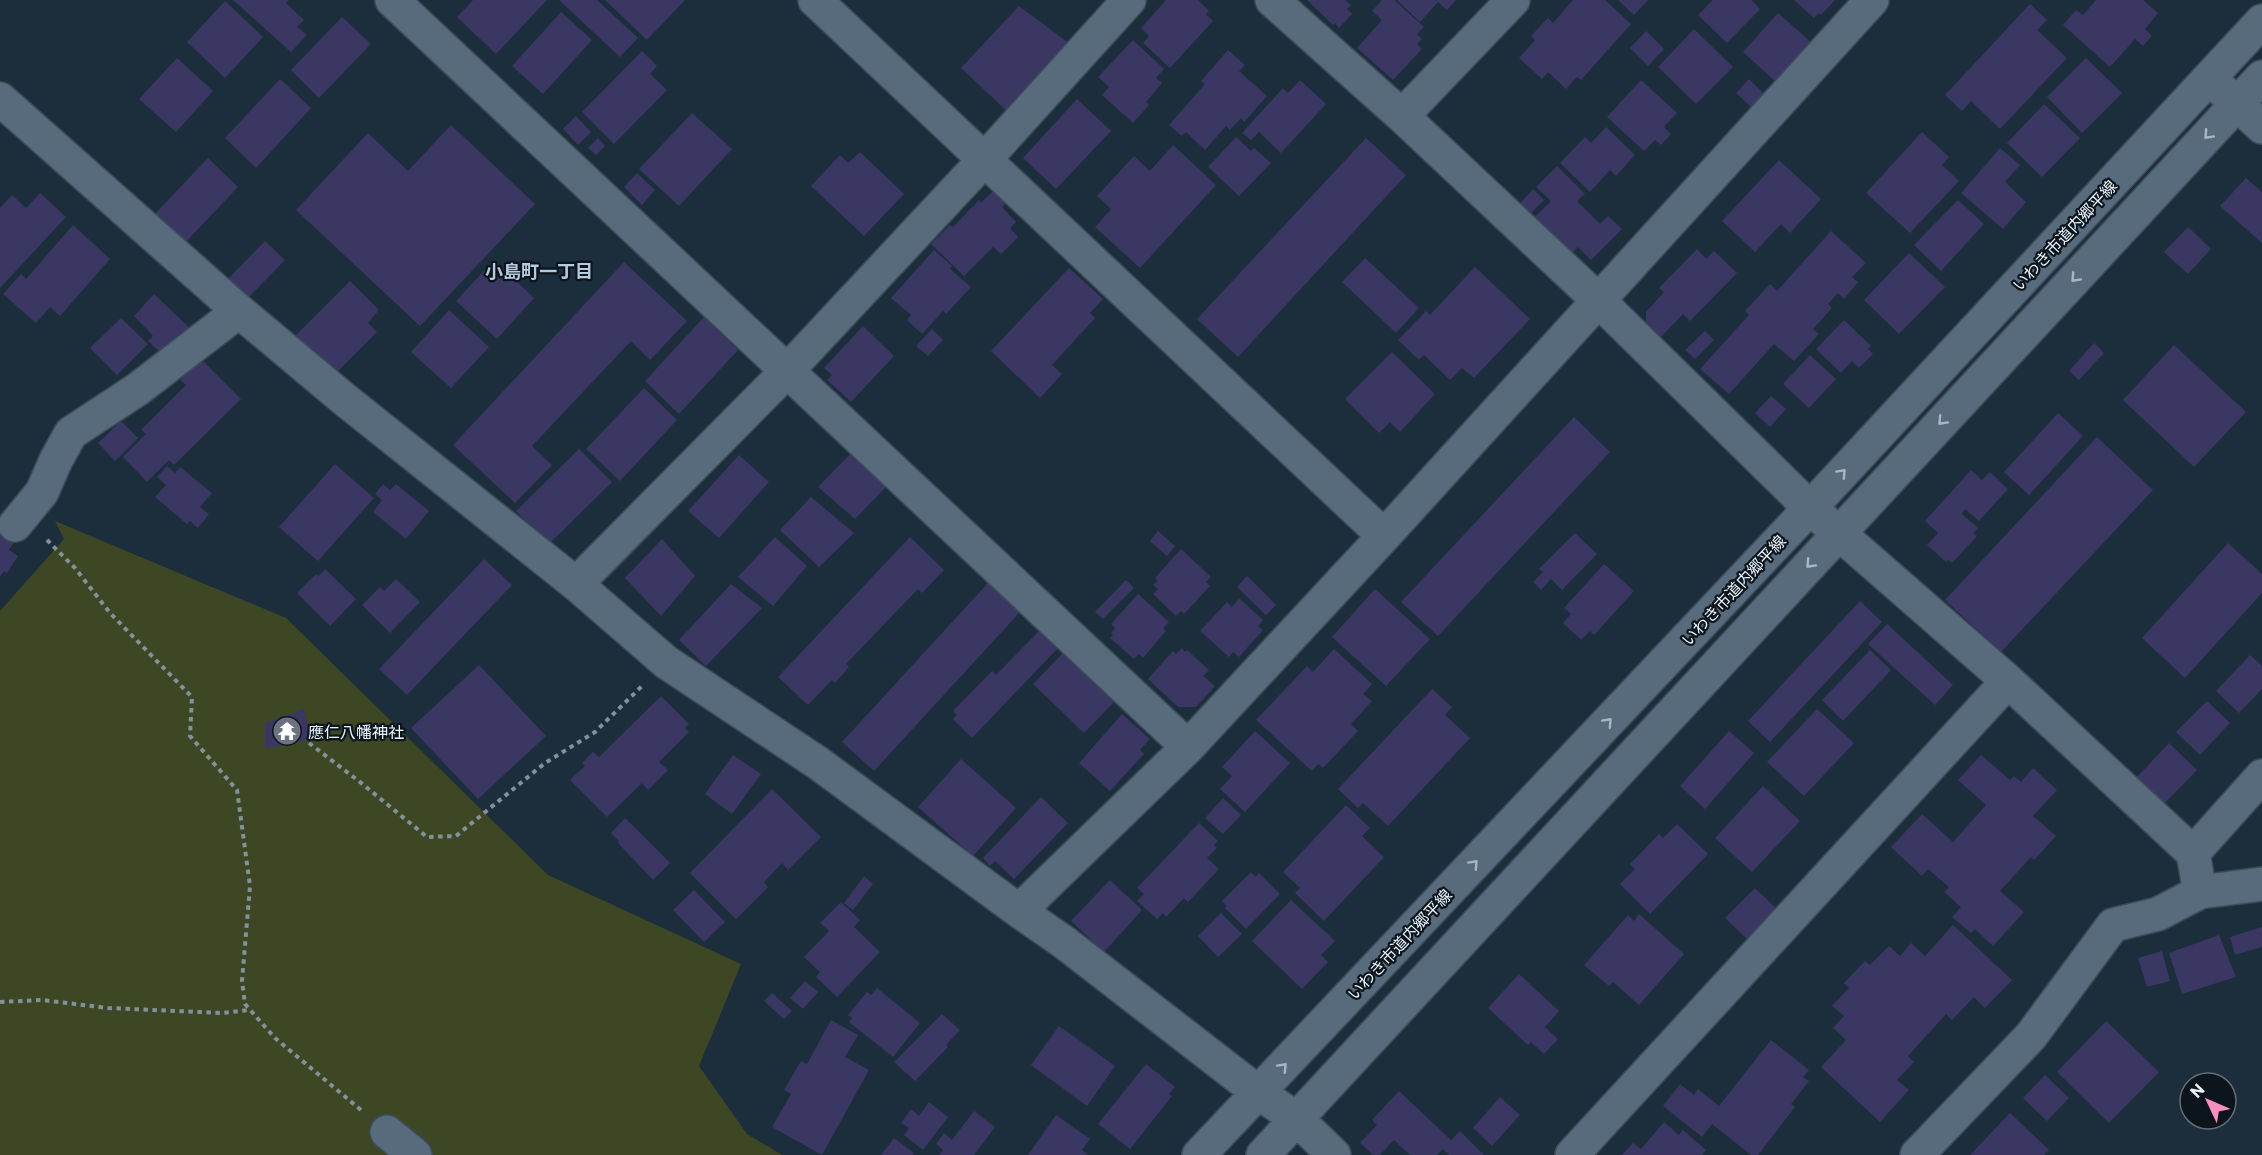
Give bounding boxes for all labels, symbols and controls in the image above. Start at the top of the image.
one-way arrow [2204,129,2215,139]
street label: いわき市道内郷平線 [2008,176,2120,294]
district label: 小島町一丁目 [485,260,593,282]
one-way arrow [2071,272,2082,282]
one-way arrow [1939,414,1950,425]
one-way arrow [1835,469,1846,480]
street label: いわき市道内郷平線 [1677,531,1789,649]
one-way arrow [1806,557,1817,568]
temple icon: 應仁八幡神社 [271,715,303,747]
one-way arrow [1601,718,1612,729]
place label: 應仁八幡神社 [308,722,404,741]
one-way arrow [1467,860,1478,871]
street label: いわき市道内郷平線 [1343,885,1455,1003]
one-way arrow [1276,1064,1287,1074]
north arrow [2178,1071,2238,1131]
text: N [2186,1079,2208,1101]

